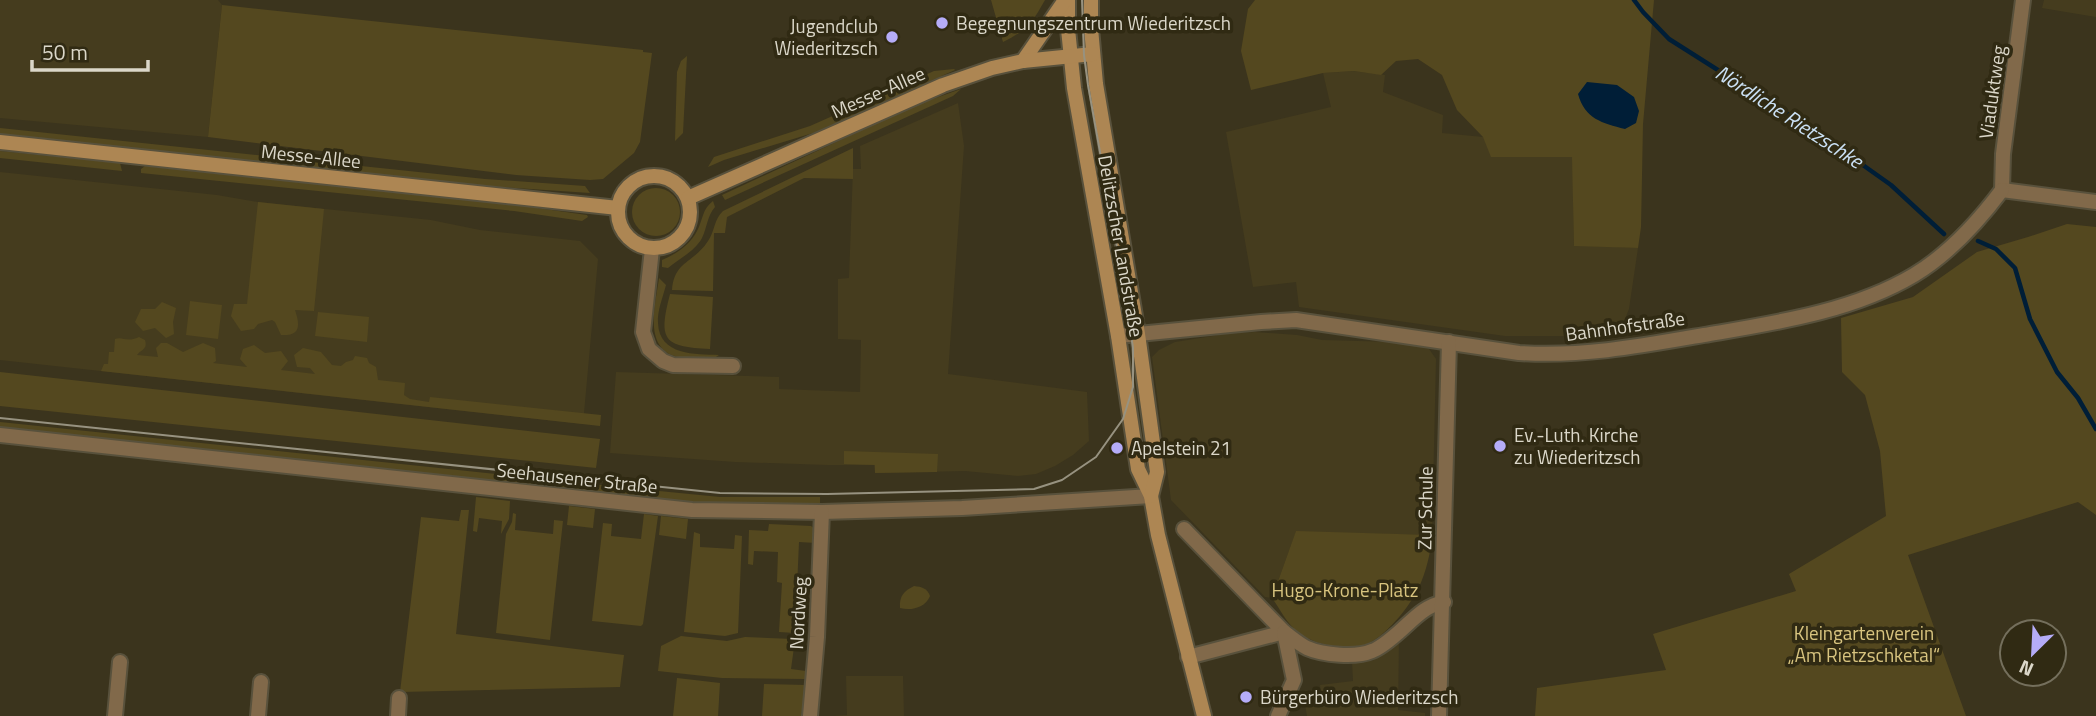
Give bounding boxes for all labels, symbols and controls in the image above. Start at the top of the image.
place label: Begegnungszentrum Wiederitzsch [956,8,1231,37]
place label: Jugendclub Wiederitzsch [774,11,878,62]
marker: Begegnungszentrum Wiederitzsch [934,15,950,31]
scale bar [32,28,147,72]
marker: Jugendclub Wiederitzsch [884,29,900,45]
text: 50 m [42,36,88,68]
street label: Viaduktweg [1971,43,2012,141]
water label: Nördliche Rietzschke [1709,56,1871,177]
street label: Messe-Allee [826,58,929,125]
street label: Messe-Allee [260,136,362,175]
street label: Delitzscher Landstraße [1091,153,1152,339]
street label: Bahnhofstraße [1563,303,1686,348]
place label: Ev.-Luth. Kirche zu Wiederitzsch [1514,420,1641,471]
place label: Apelstein 21 [1131,433,1231,462]
marker: Ev.-Luth. Kirche zu Wiederitzsch [1492,438,1508,454]
marker: Apelstein 21 [1109,440,1125,456]
street label: Seehausener Straße [495,455,659,500]
street label: Zur Schule [1409,466,1440,550]
park label: Hugo-Krone-Platz [1272,575,1418,604]
street label: Nordweg [781,576,814,650]
park label: Kleingartenverein „Am Rietzschketal“ [1788,618,1940,669]
north arrow [1998,618,2068,688]
text: N [2014,653,2038,685]
place label: Bürgerbüro Wiederitzsch [1260,682,1458,711]
marker: Bürgerbüro Wiederitzsch [1238,689,1254,705]

